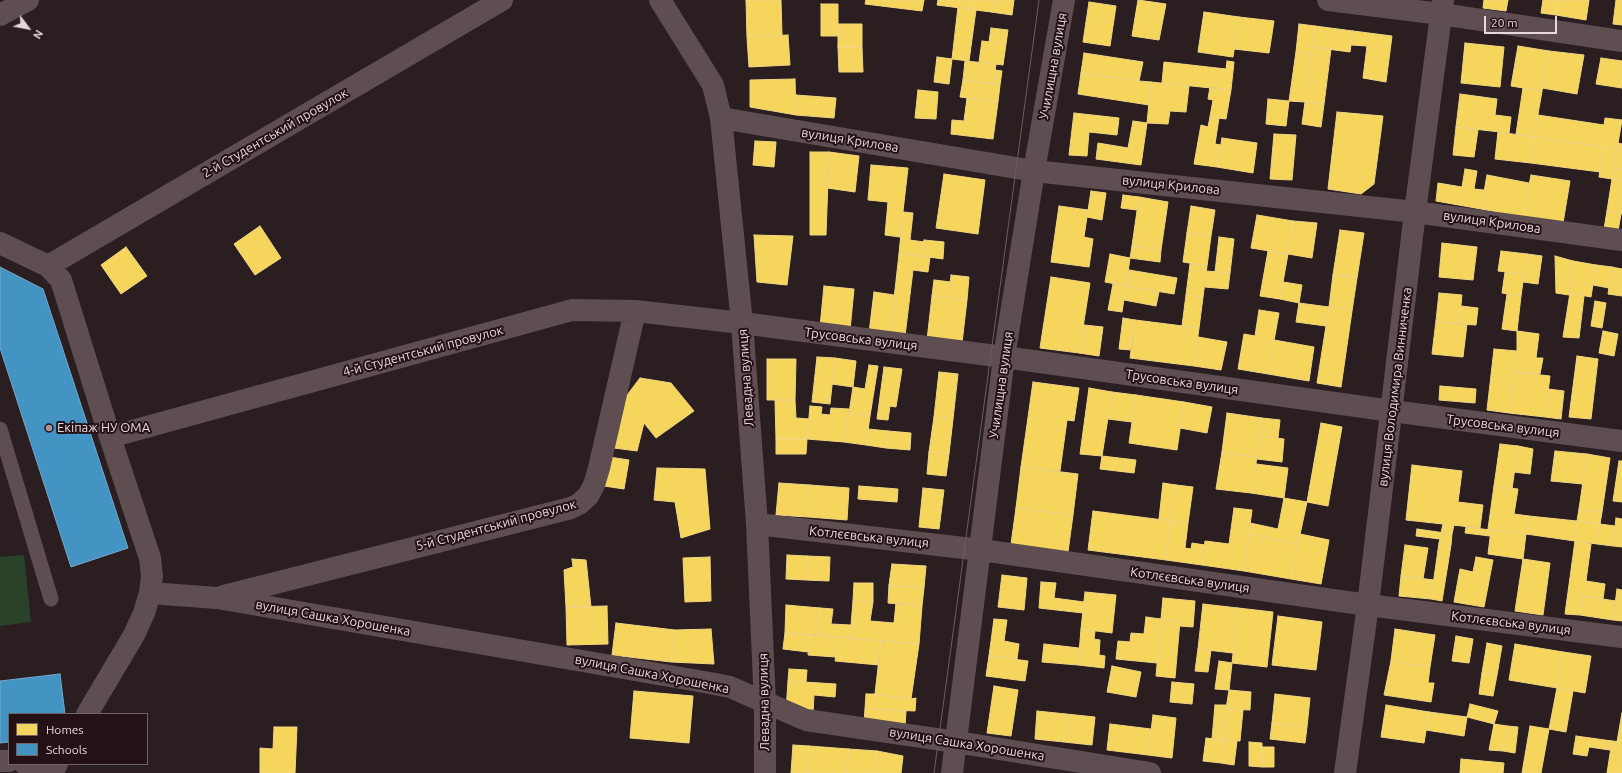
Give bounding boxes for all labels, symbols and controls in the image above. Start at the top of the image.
north arrow [8,8,48,48]
scale bar [1486,8,1559,34]
street label: Училищна вулиця [1036,11,1070,121]
text: 20 m [1491,16,1518,29]
text: N [31,28,45,41]
street label: 2-й Студентський провулок [199,85,351,181]
street label: вулиця Крилова [800,125,900,155]
street label: вулиця Крилова [1121,172,1221,198]
street label: вулиця Крилова [1442,207,1542,237]
street label: вулиця Володимира Винниченка [1375,286,1415,488]
street label: 4-й Студентський провулок [341,322,505,380]
street label: Трусовська вулиця [804,324,918,354]
street label: Левадна вулиця [735,329,757,427]
street label: Училищна вулиця [986,330,1016,440]
street label: Трусовська вулиця [1125,366,1239,398]
street label: Трусовська вулиця [1446,411,1560,441]
place label: Екіпаж НУ ОМА [57,420,150,436]
marker: Екіпаж НУ ОМА [44,423,54,433]
street label: 5-й Студентський провулок [414,496,578,554]
street label: Котлєєвська вулиця [808,523,930,551]
street label: Котлєєвська вулиця [1129,564,1251,596]
street label: вулиця Сашка Хорошенка [254,597,412,639]
street label: Котлєєвська вулиця [1450,608,1572,638]
street label: вулиця Сашка Хорошенка [573,651,731,697]
street label: Левадна вулиця [755,653,773,751]
legend [8,713,148,765]
text: Homes [46,723,84,736]
street label: вулиця Сашка Хорошенка [888,724,1046,764]
text: Schools [46,743,87,756]

